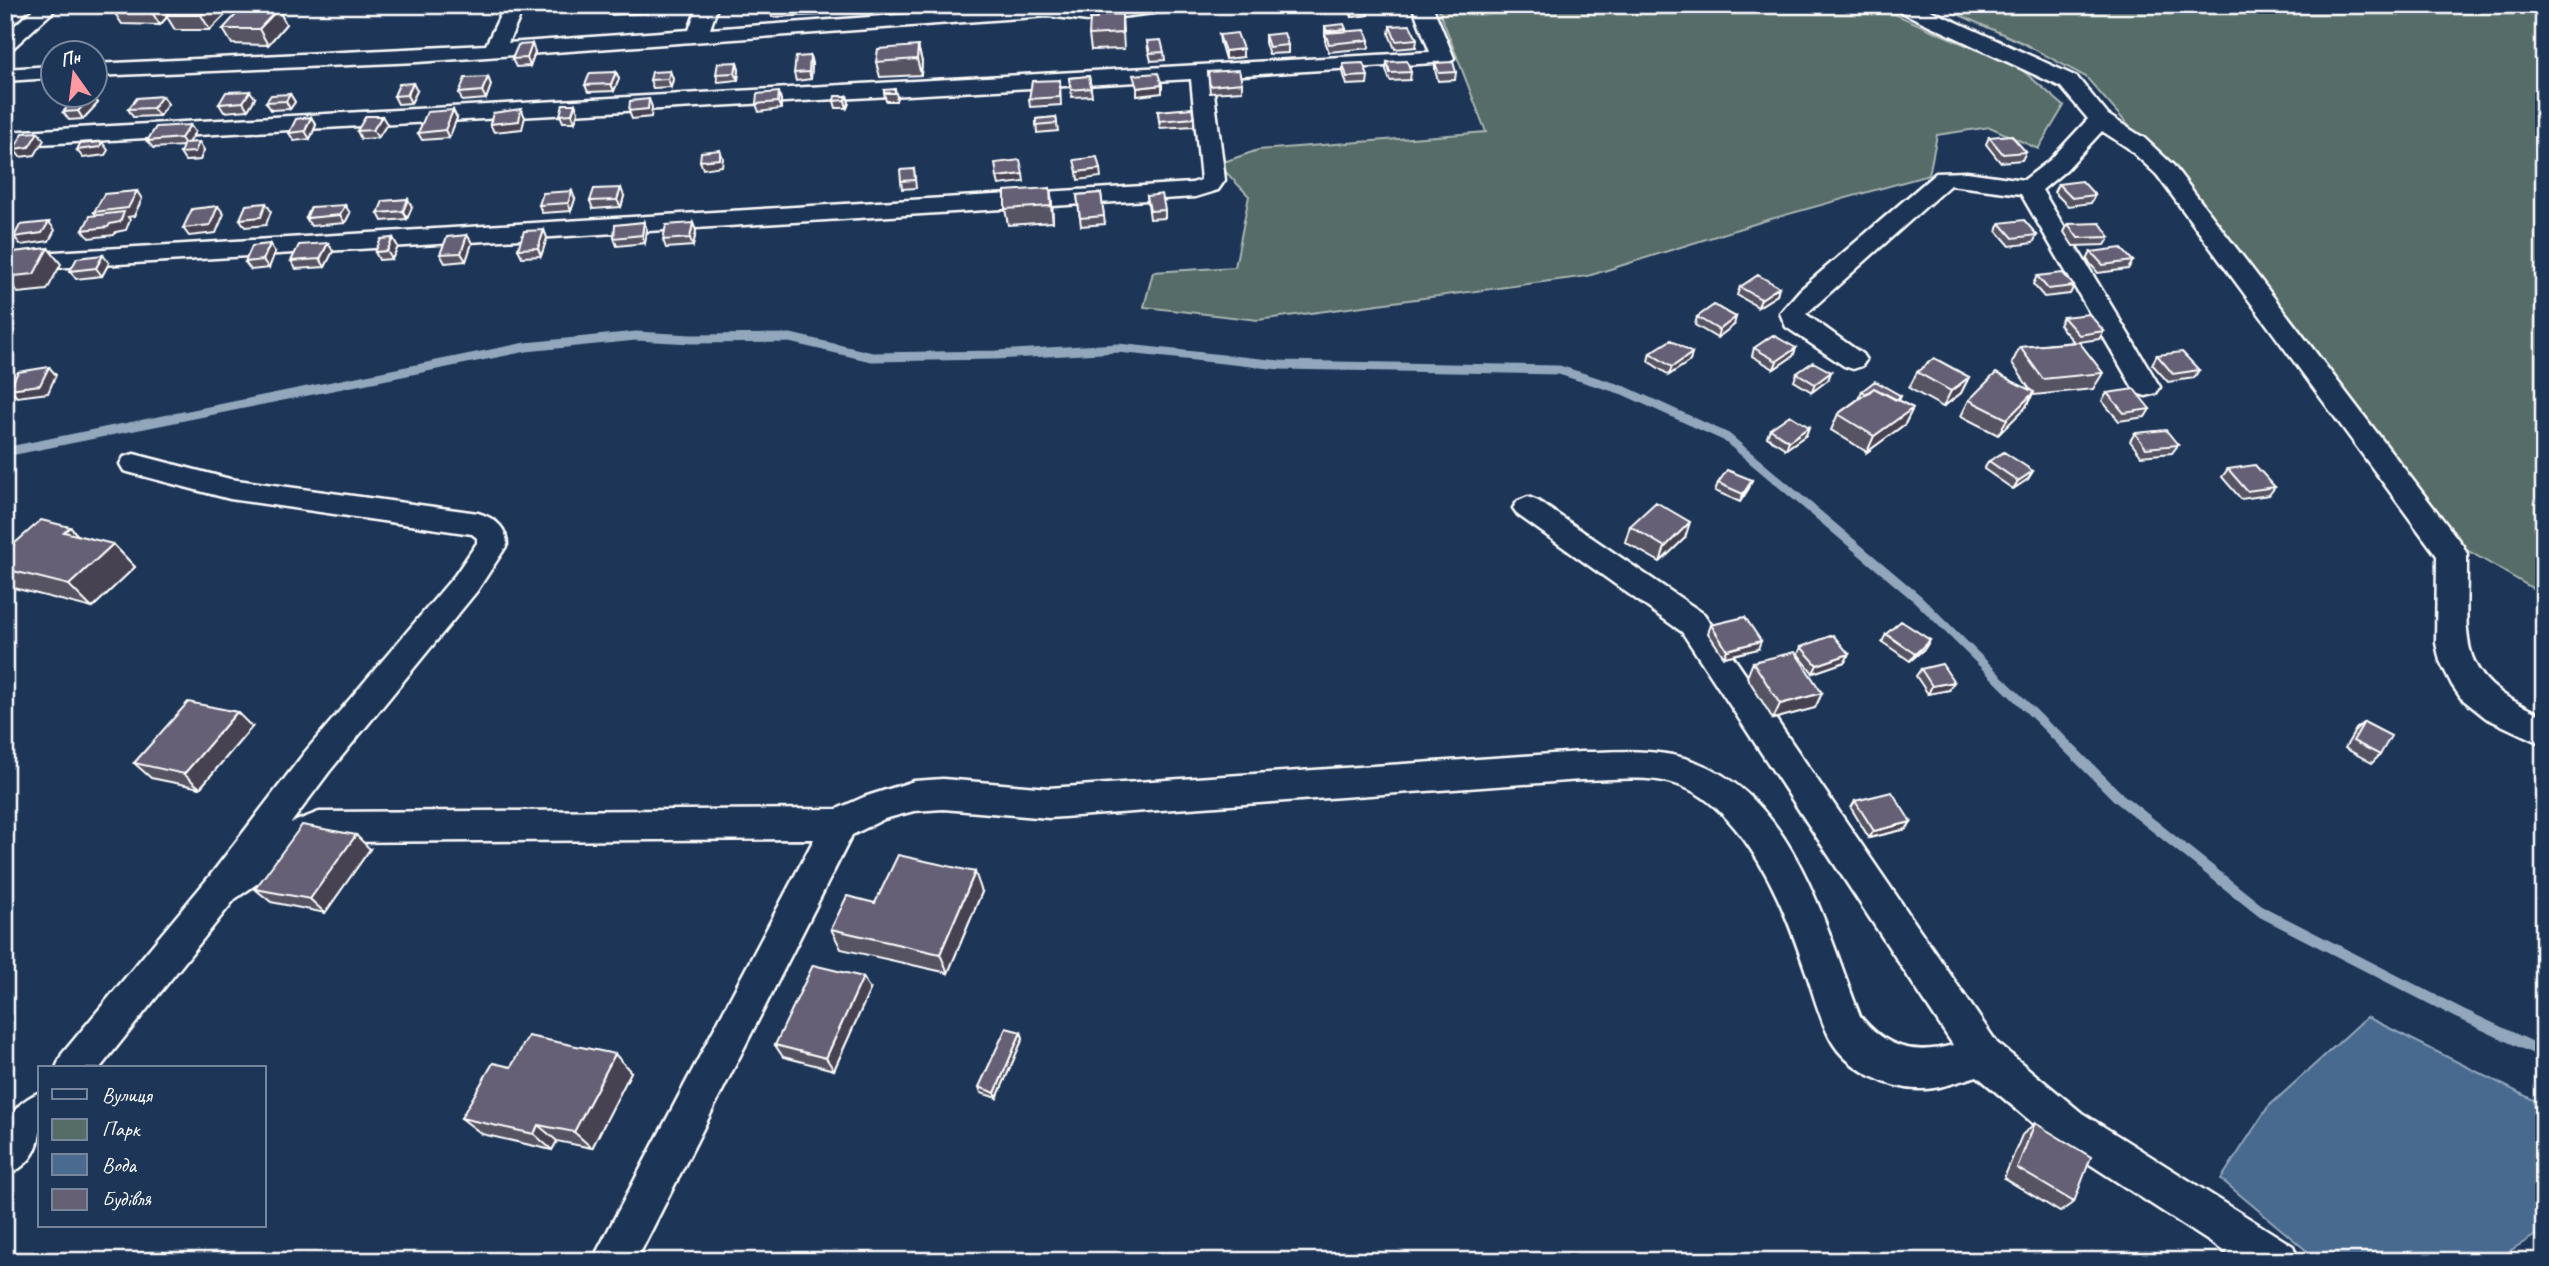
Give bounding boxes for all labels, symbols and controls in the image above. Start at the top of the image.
north arrow [38,38,108,108]
text: Пн [58,44,84,73]
legend [38,1066,266,1228]
text: Вулиця [102,1082,153,1108]
text: Парк [102,1116,142,1142]
text: Вода [102,1152,138,1178]
text: Будівля [102,1186,152,1212]

